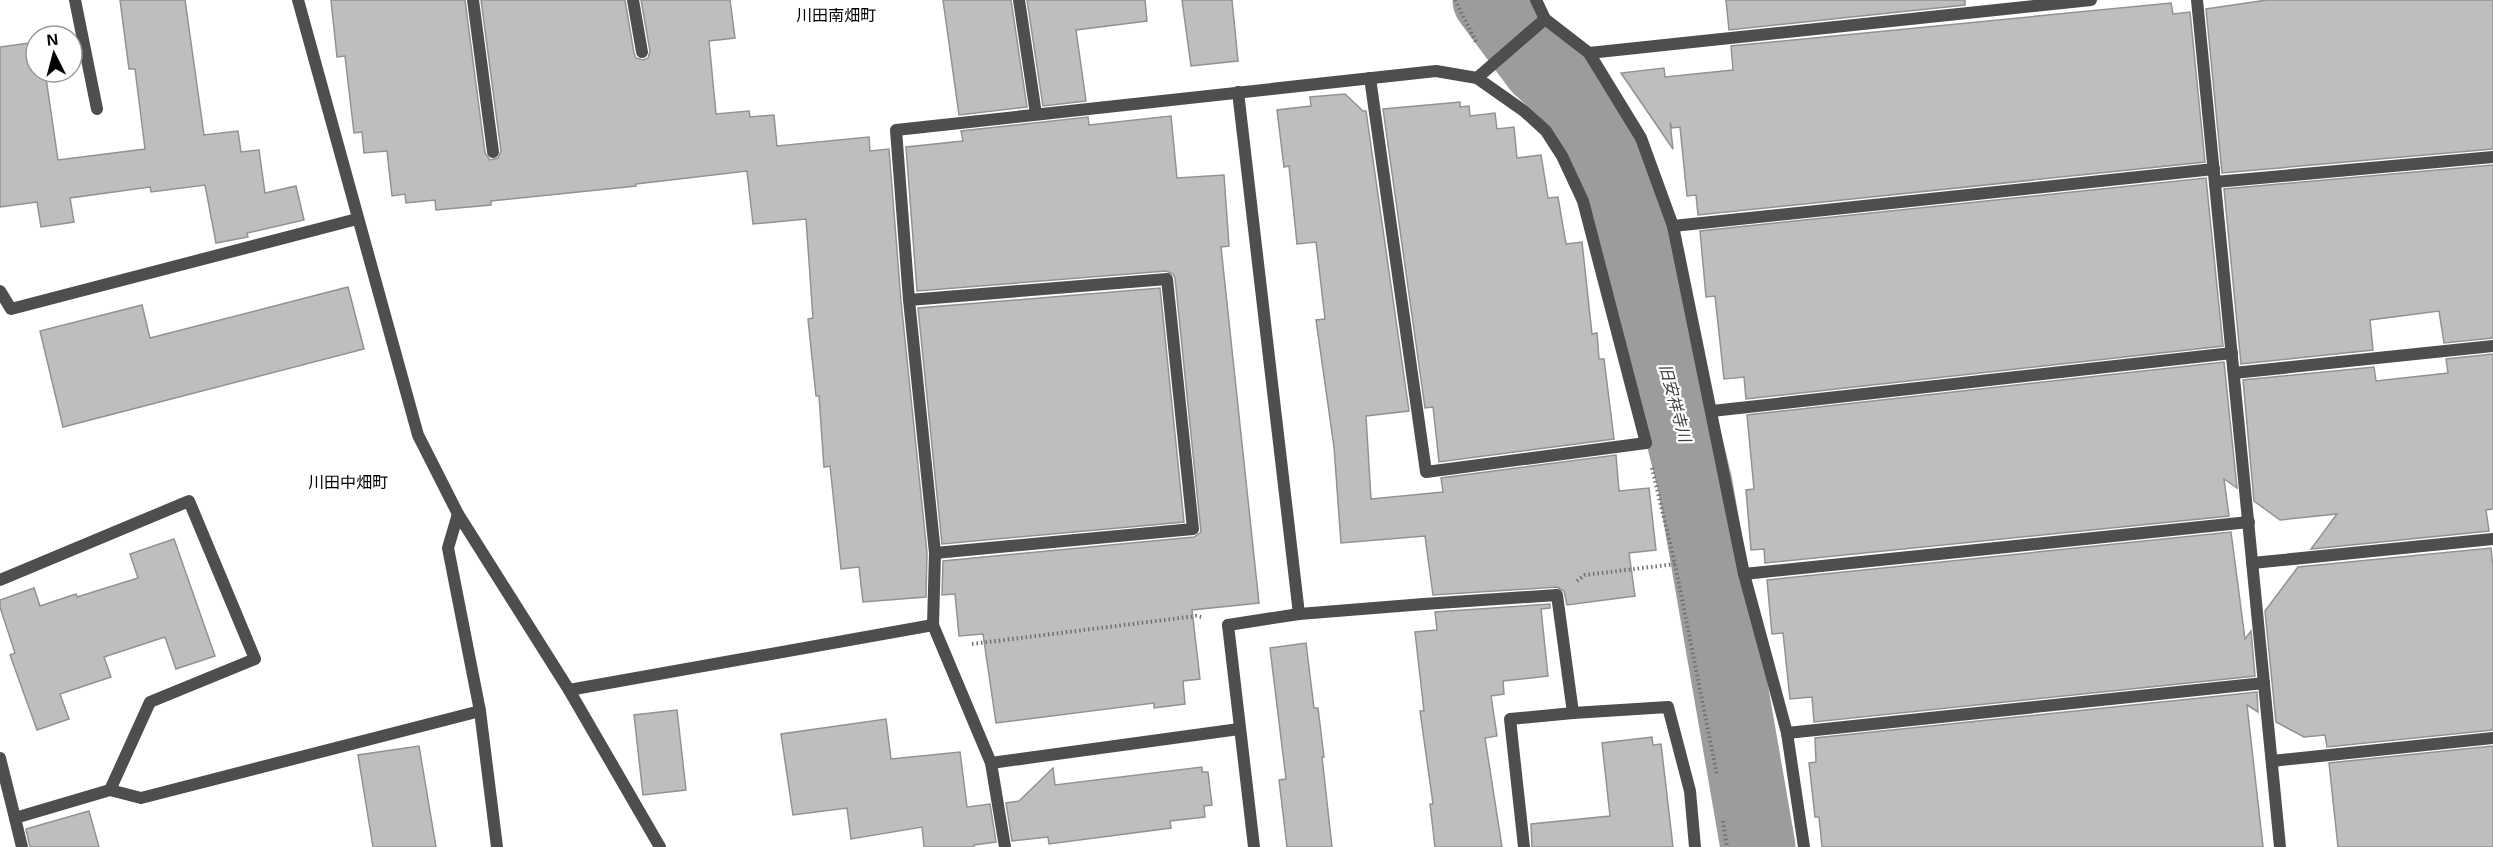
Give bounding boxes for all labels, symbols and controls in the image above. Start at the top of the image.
district label: 川田南畑町 [796,7,876,24]
north arrow [24,24,84,84]
text: N [46,31,59,49]
water label: 旧安祥寺川 [1656,362,1694,446]
district label: 川田中畑町 [308,474,388,491]

